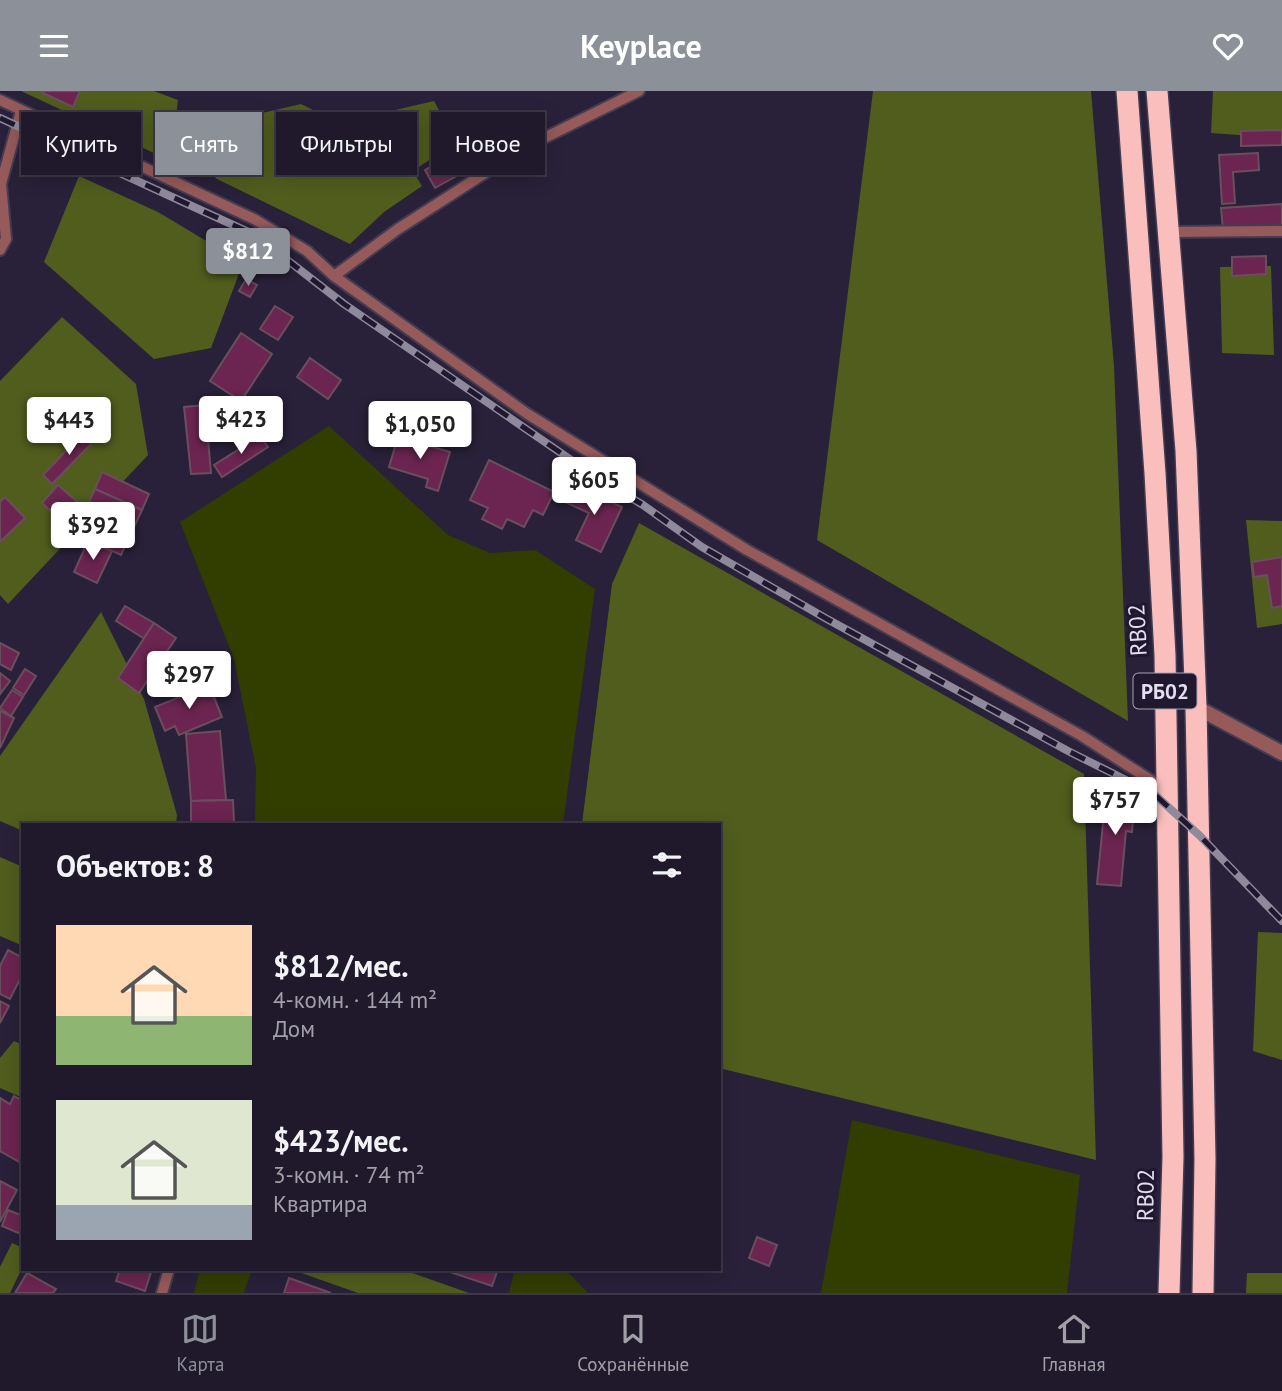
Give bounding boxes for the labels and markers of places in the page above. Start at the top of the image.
pin: $812 [207,229,289,288]
pin: $443 [28,397,110,457]
pin: $423 [200,397,282,456]
pin: $1,050 [363,401,477,461]
pin: $605 [553,457,635,517]
pin: $392 [52,503,134,562]
pin: $297 [148,651,230,711]
pin: $757 [1074,777,1156,837]

